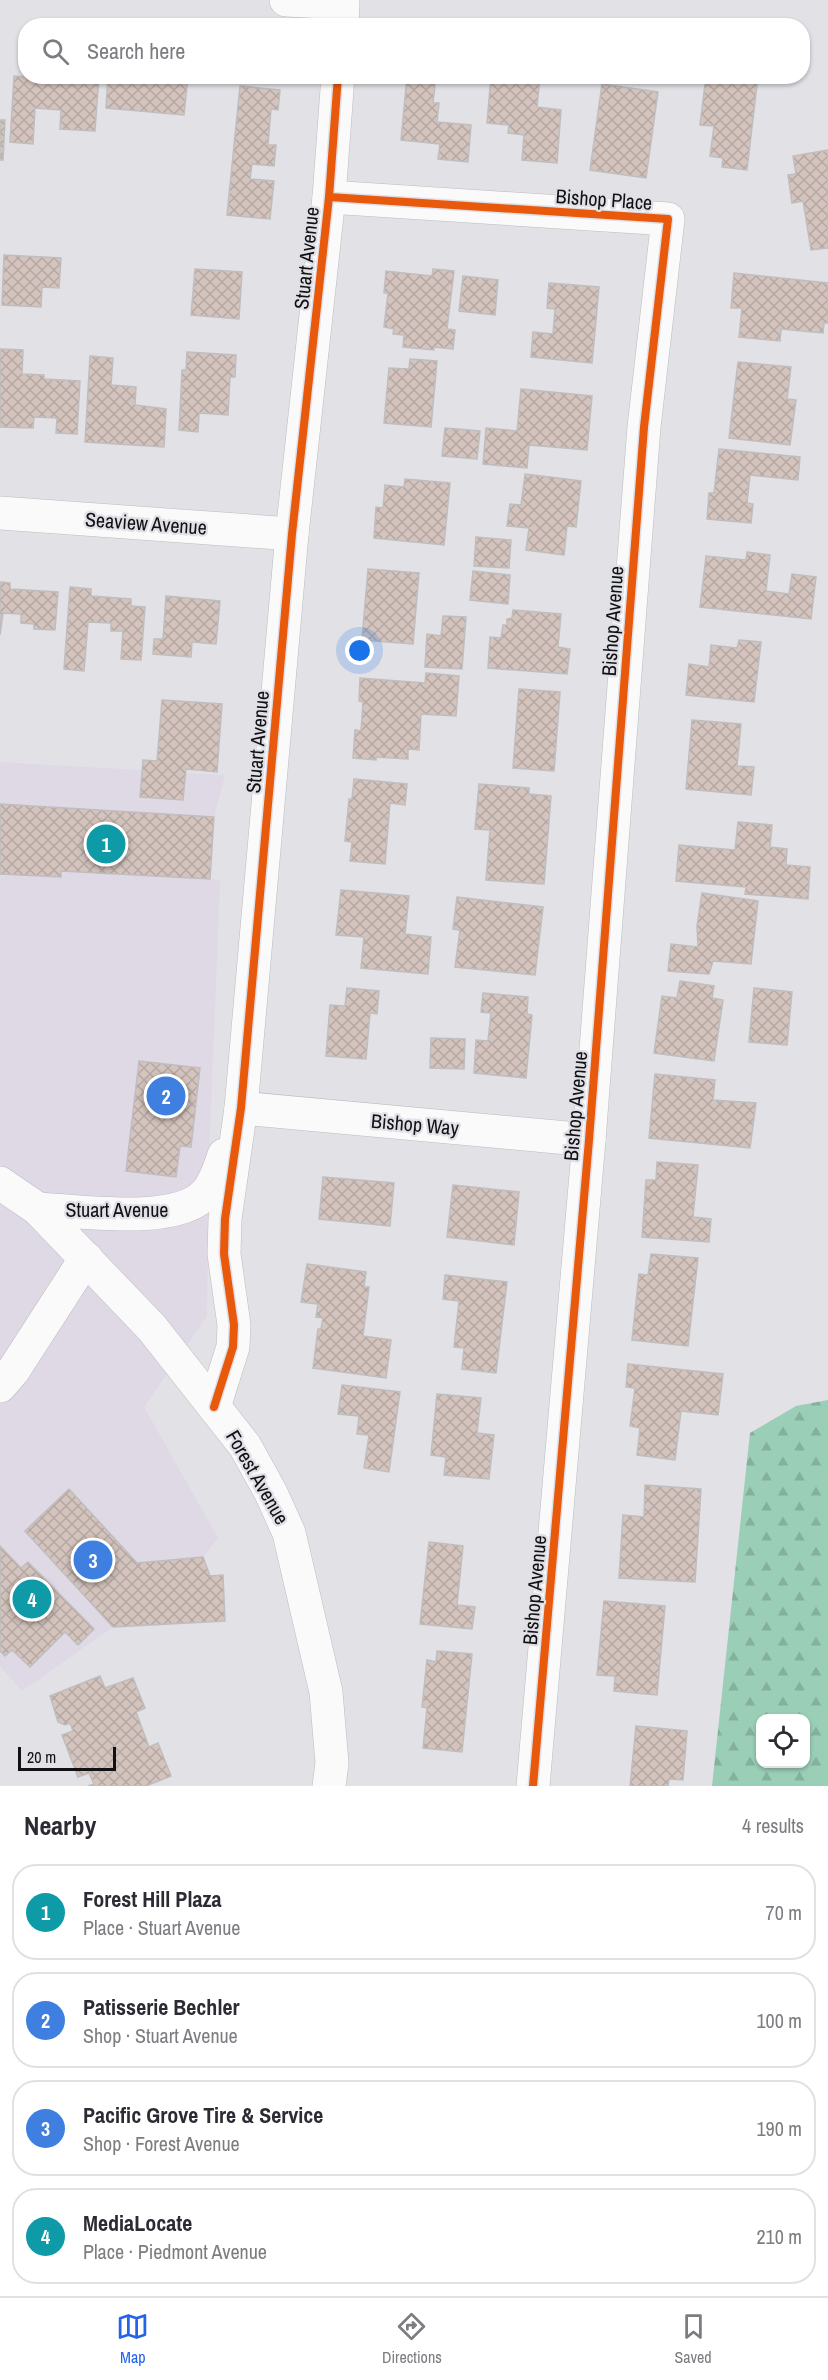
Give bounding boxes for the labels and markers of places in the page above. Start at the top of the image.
pin: 1 [86,822,126,866]
pin: 2 [146,1074,186,1118]
pin: 3 [74,1538,112,1582]
pin: 4 [12,1576,51,1622]

